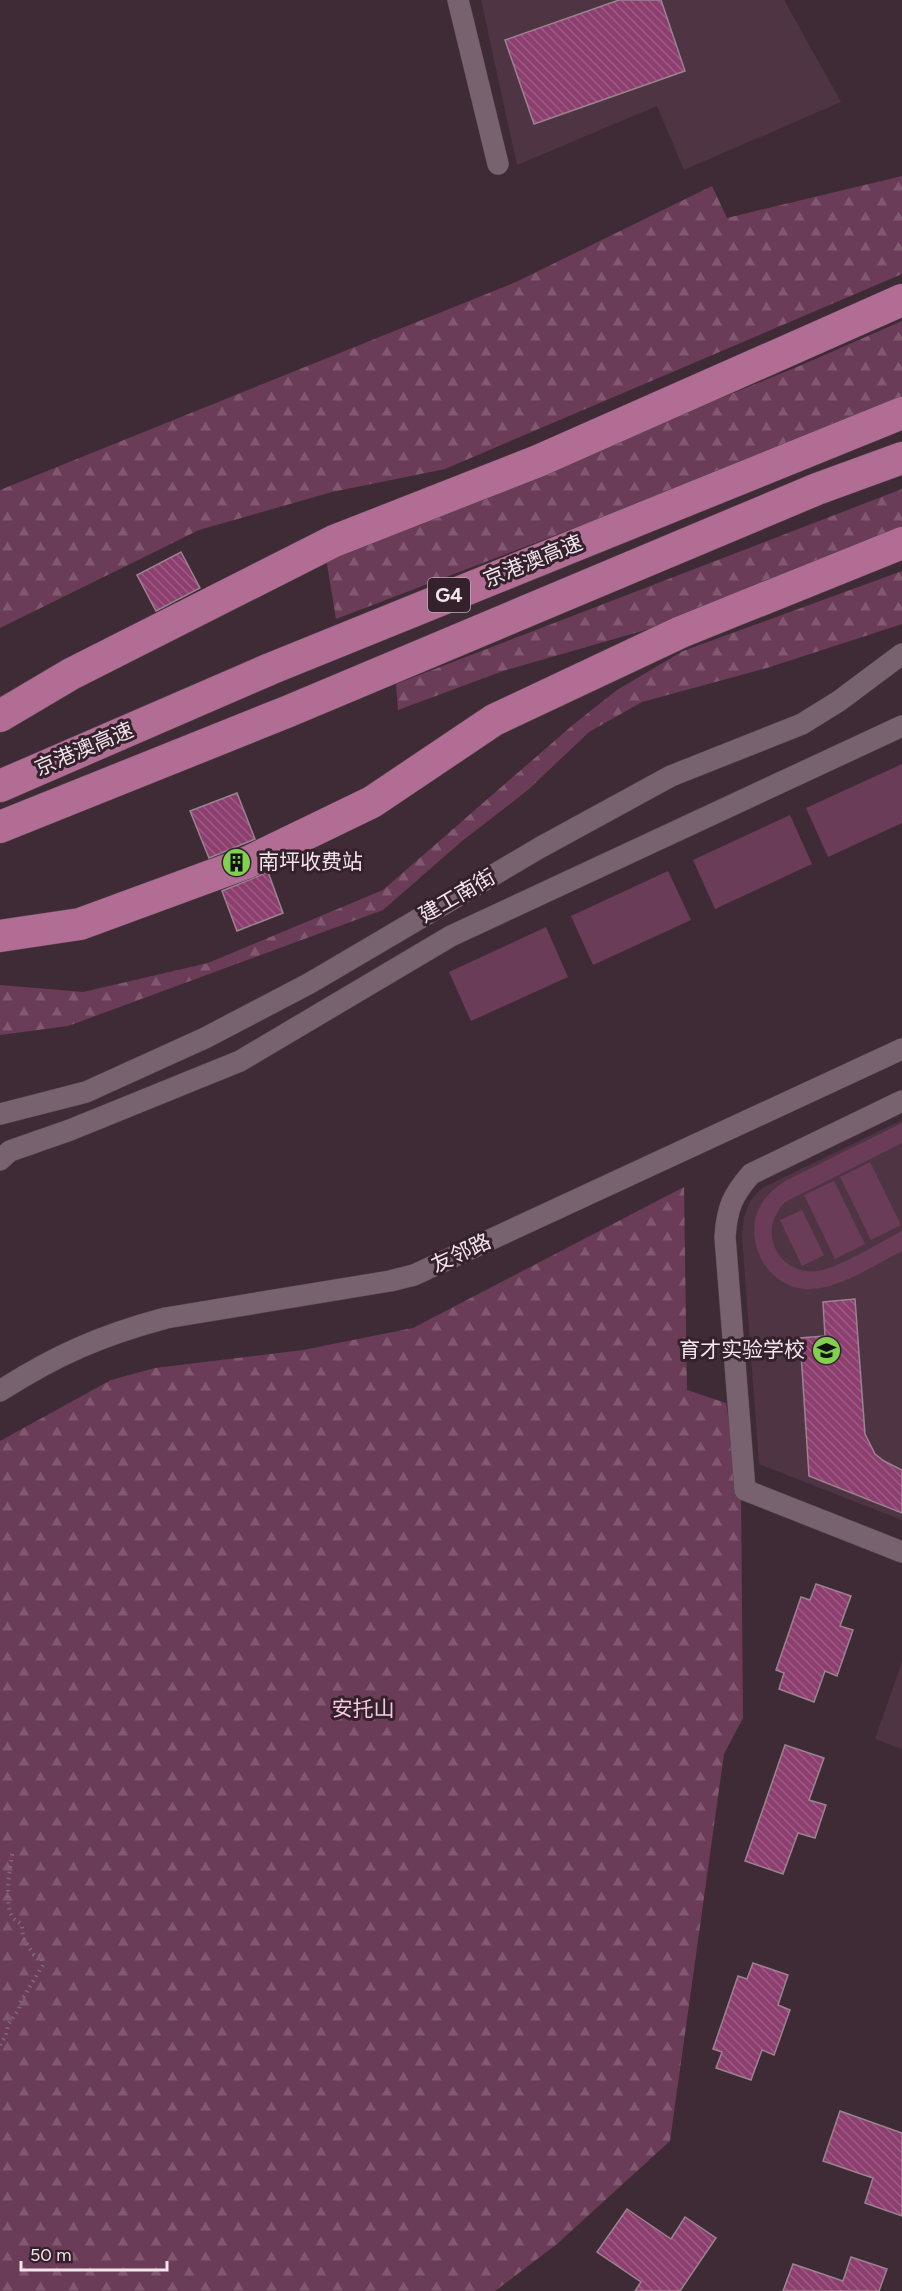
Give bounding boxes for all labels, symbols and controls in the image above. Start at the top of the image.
street label: 京港澳高速 [479,529,586,592]
road number: G4 [428,578,470,612]
street label: 京港澳高速 [31,717,137,781]
building icon: 南坪收费站 [221,846,253,878]
place label: 南坪收费站 [258,849,363,874]
street label: 建工南街 [414,864,499,927]
street label: 友邻路 [427,1228,495,1277]
school or university icon: 育才实验学校 [810,1334,842,1366]
place label: 育才实验学校 [679,1337,805,1362]
park label: 安托山 [332,1696,395,1721]
scale bar [21,2234,166,2272]
text: 50 m [30,2244,72,2266]

